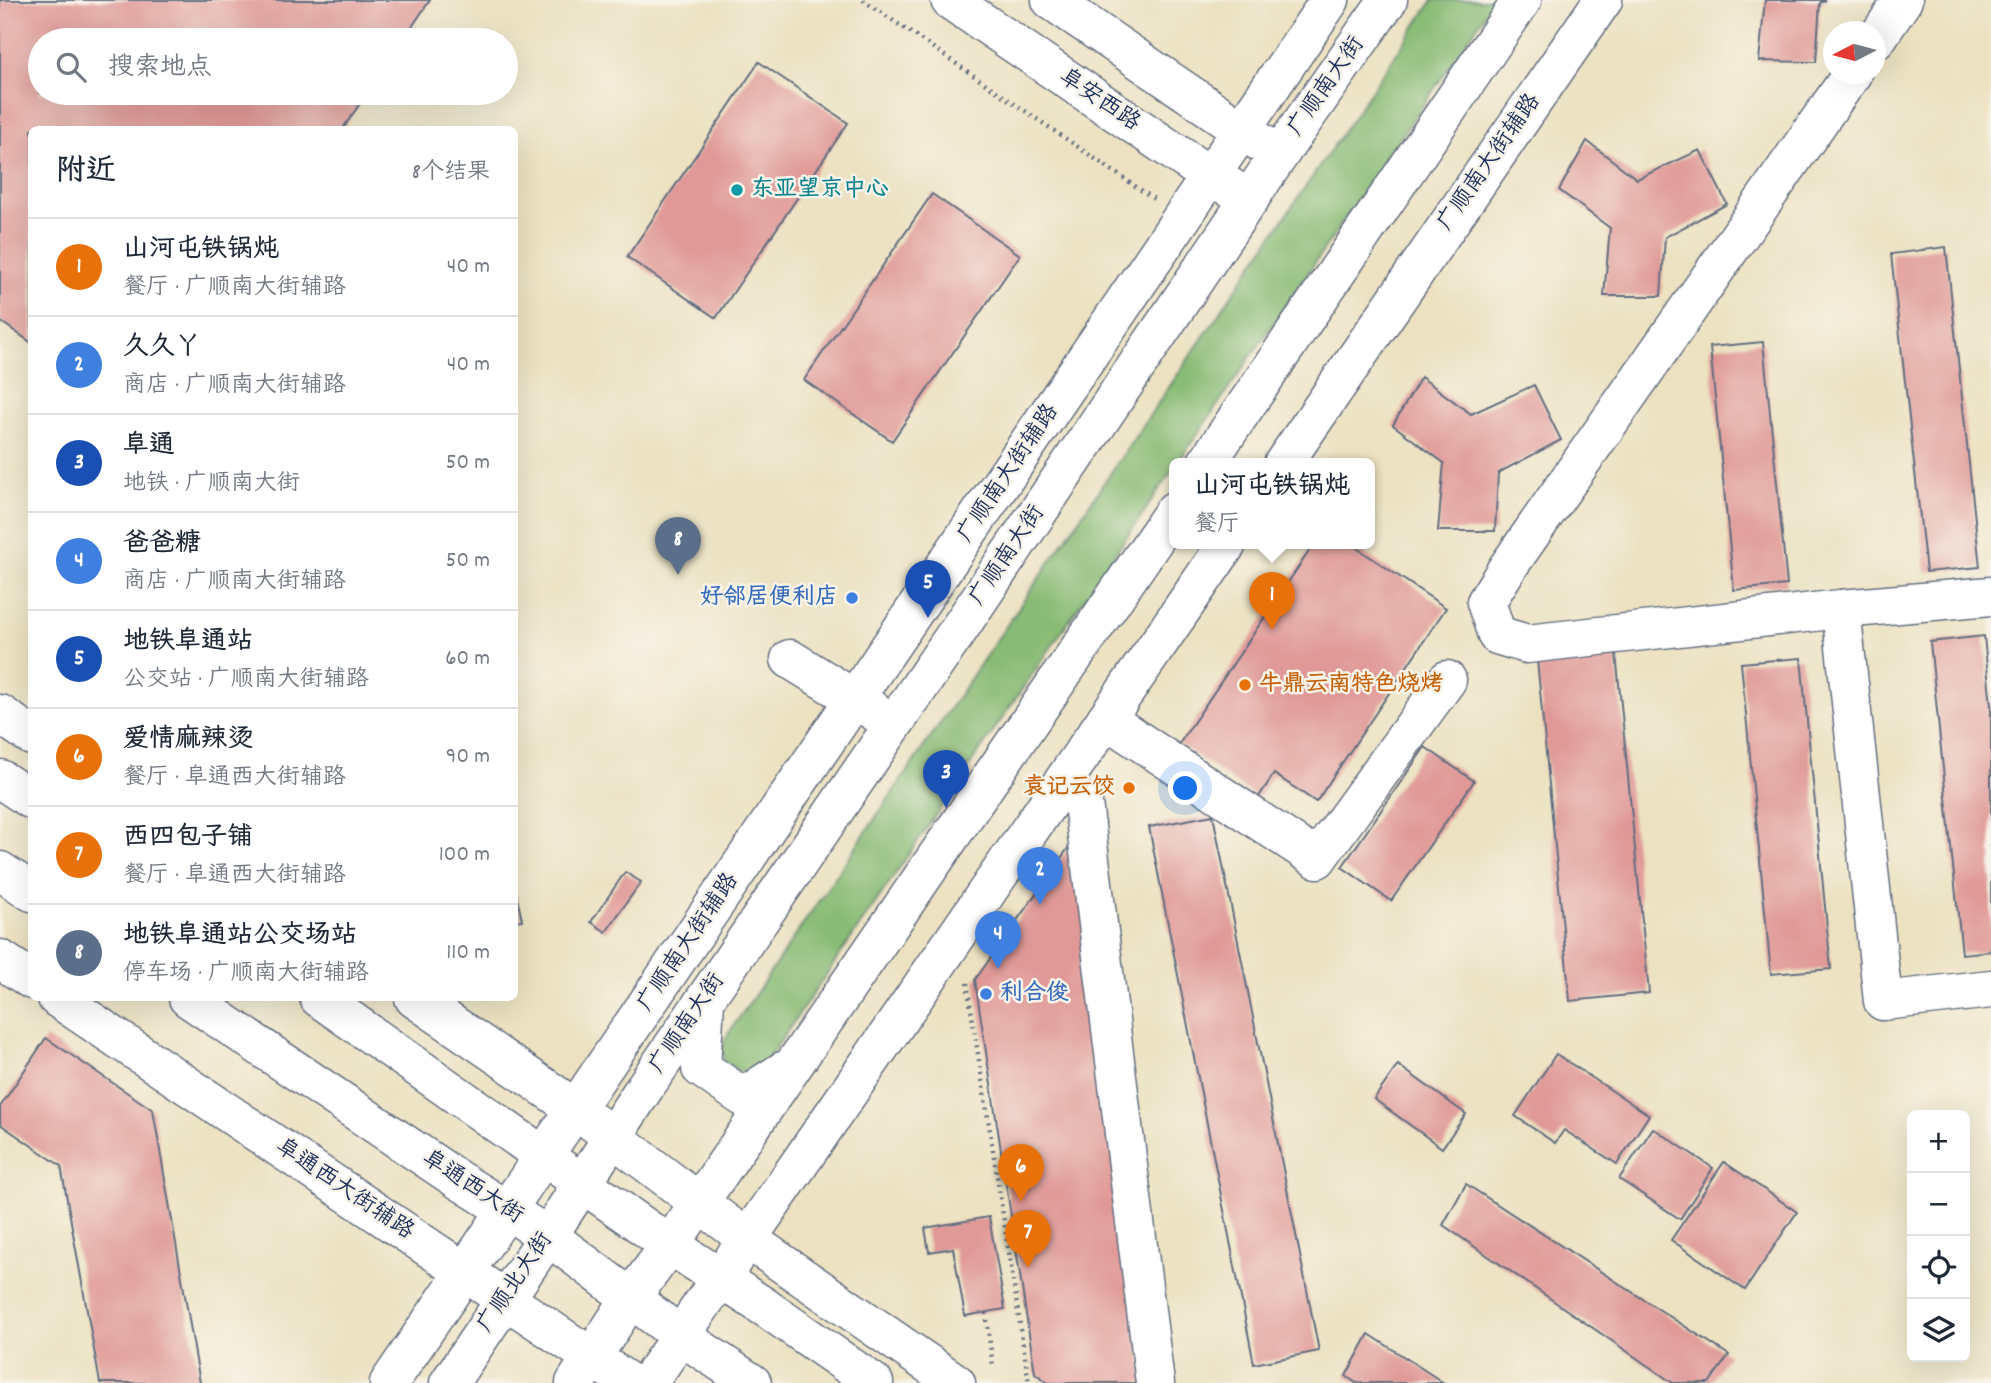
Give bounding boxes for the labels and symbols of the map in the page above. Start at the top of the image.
north arrow [1823,21,1886,84]
street label: 广顺南大街 [1281,30,1373,144]
street label: 阜安西路 [1052,62,1146,140]
street label: 广顺南大街辅路 [1430,88,1550,238]
place label: 东亚望京中心 [751,174,889,207]
marker: 东亚望京中心 [729,182,745,198]
street label: 广顺南大街辅路 [950,398,1068,550]
street label: 广顺南大街 [962,499,1054,613]
pin: 8 [655,517,701,575]
pin: 5 [905,560,951,618]
pin: 1 [1249,572,1295,630]
place label: 好邻居便利店 [700,582,838,615]
marker: 好邻居便利店 [844,590,860,606]
place label: 牛鼎云南特色烧烤 [1259,669,1443,702]
marker: 牛鼎云南特色烧烤 [1237,677,1253,693]
pin: 3 [923,750,969,808]
your location [1168,771,1202,805]
place label: 袁记云饺 [1023,772,1115,805]
marker: 袁记云饺 [1121,780,1137,796]
pin: 2 [1017,847,1063,905]
street label: 广顺南大街辅路 [630,867,748,1019]
pin: 4 [975,911,1021,969]
street label: 广顺南大街 [642,967,734,1081]
place label: 利合俊 [1000,978,1069,1011]
marker: 利合俊 [978,986,994,1002]
street label: 阜通西大街辅路 [268,1131,420,1249]
street label: 阜通西大街 [415,1143,529,1233]
pin: 6 [998,1144,1044,1202]
pin: 7 [1005,1210,1051,1268]
street label: 广顺北大街 [470,1226,562,1340]

